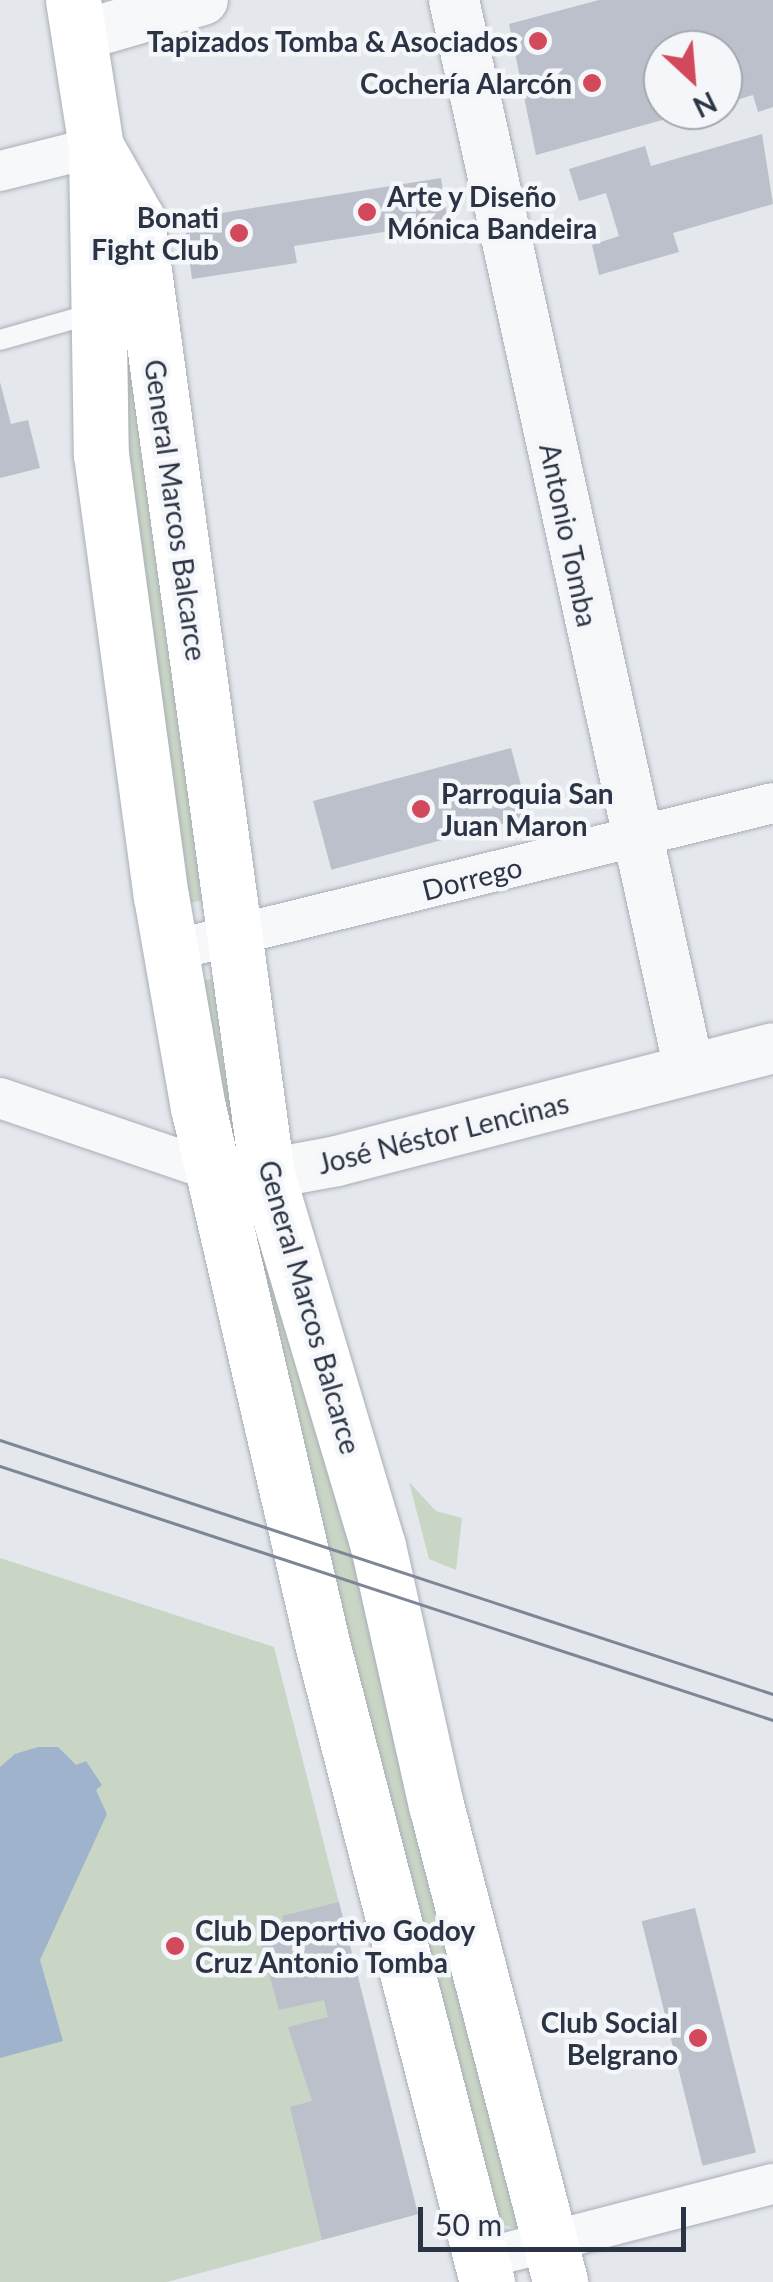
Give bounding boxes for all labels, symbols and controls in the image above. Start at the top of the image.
place label: Tapizados Tomba & Asociados [145,24,518,58]
marker: Tapizados Tomba & Asociados [527,30,549,52]
north arrow [643,30,743,130]
place label: Cochería Alarcón [359,66,572,100]
marker: Cochería Alarcón [581,72,603,94]
text: N [688,85,722,125]
place label: Arte y Diseño Mónica Bandeira [387,179,597,245]
place label: Bonati Fight Club [91,200,219,266]
marker: Arte y Diseño Mónica Bandeira [356,201,378,223]
marker: Bonati Fight Club [228,222,250,244]
street label: General Marcos Balcarce [138,357,214,663]
street label: Antonio Tomba [533,440,605,630]
place label: Parroquia San Juan Maron [441,776,614,842]
marker: Parroquia San Juan Maron [410,798,432,820]
street label: Dorrego [419,849,525,907]
street label: José Néstor Lencinas [314,1086,572,1180]
street label: General Marcos Balcarce [252,1156,368,1458]
place label: Club Deportivo Godoy Cruz Antonio Tomba [195,1913,475,1979]
marker: Club Deportivo Godoy Cruz Antonio Tomba [164,1935,186,1957]
place label: Club Social Belgrano [541,2005,678,2071]
marker: Club Social Belgrano [687,2027,709,2049]
scale bar [423,2187,690,2249]
text: 50 m [435,2206,502,2242]

